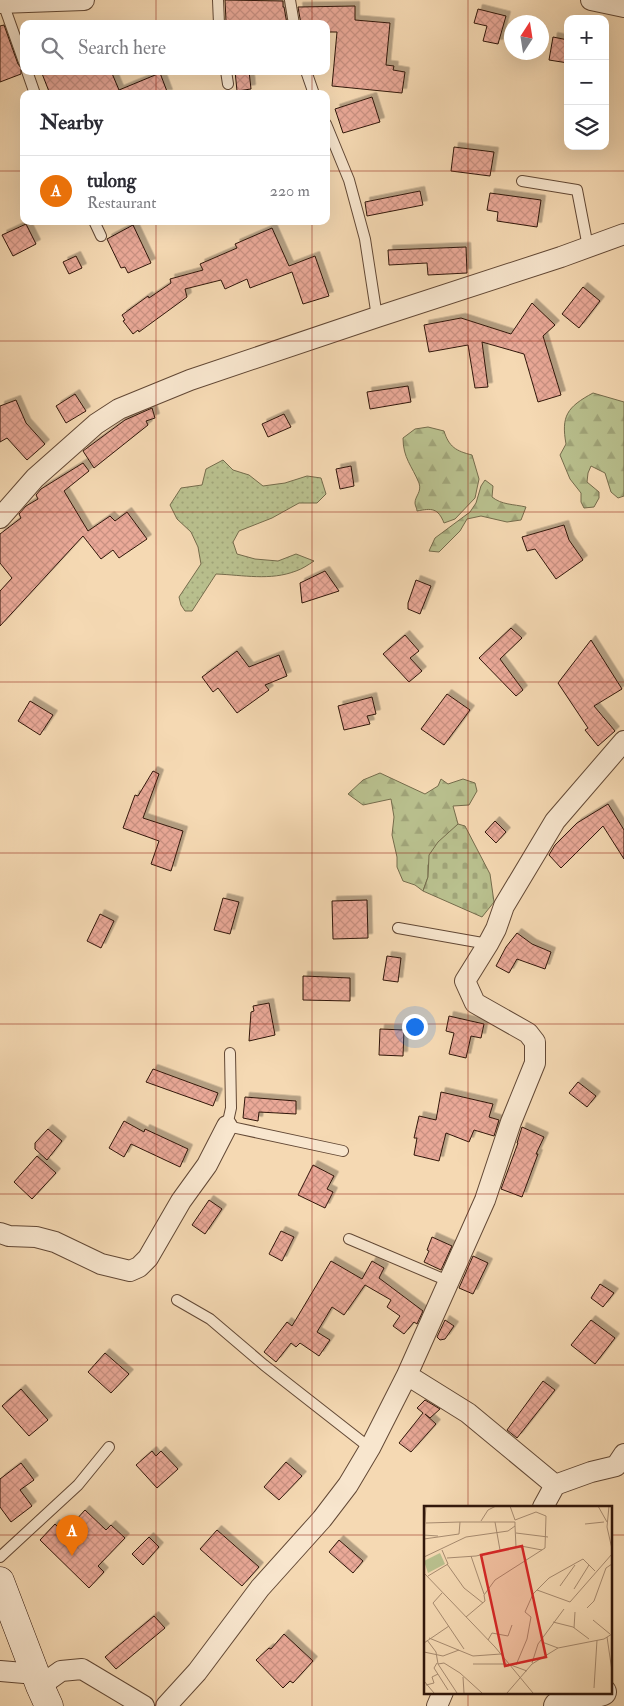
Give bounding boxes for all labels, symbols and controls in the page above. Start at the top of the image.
north arrow [504,15,549,60]
map controls [564,15,609,150]
button: + [564,15,609,60]
search box [20,20,330,75]
icon: search [38,34,66,62]
text: Search here [78,36,166,60]
button: − [564,60,609,105]
button: layers [564,105,609,150]
text: Nearby [40,109,103,136]
text: tulong [87,169,136,193]
text: A [51,181,61,201]
text: 220 m [270,181,310,201]
text: Restaurant [87,193,156,213]
your location [402,1014,428,1040]
inset map [424,1506,612,1694]
pin: A [56,1515,88,1556]

